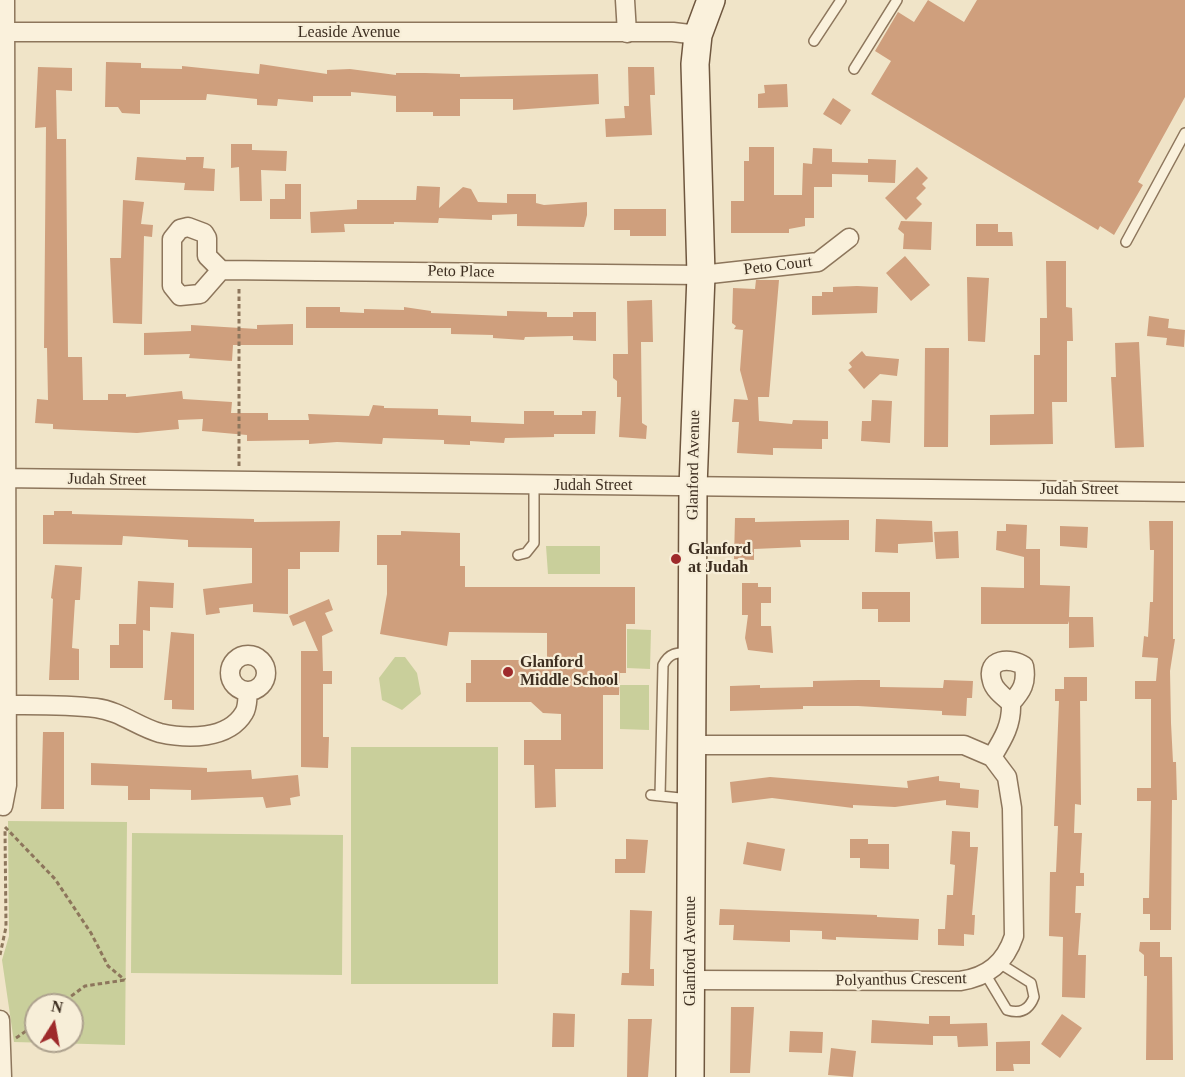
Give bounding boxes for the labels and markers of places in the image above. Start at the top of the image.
place label: Glanford at Judah [688,540,751,578]
marker: Glanford at Judah [669,552,683,566]
place label: Glanford Middle School [520,653,618,691]
marker: Glanford Middle School [501,665,515,679]

